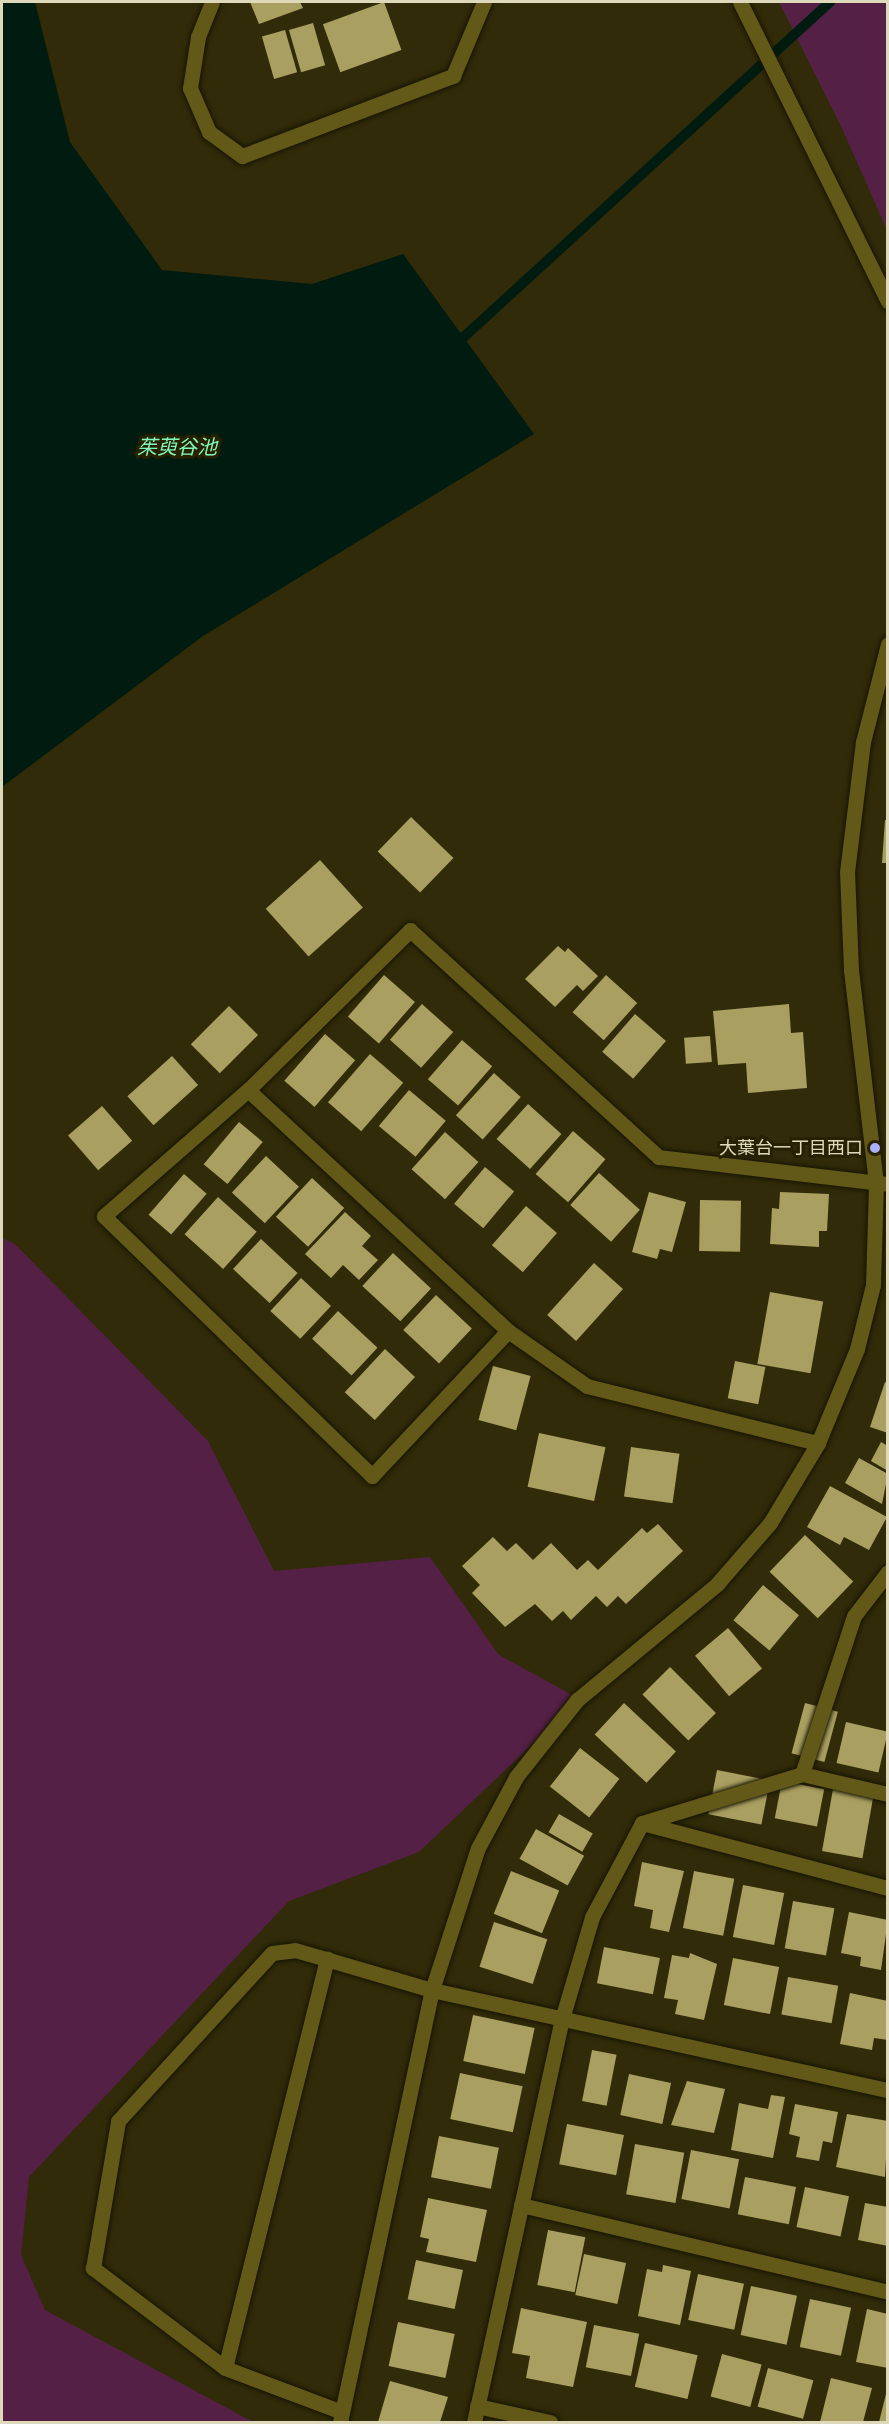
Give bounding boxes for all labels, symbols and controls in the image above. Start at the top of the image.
water label: 茱萸谷池 [137,435,217,459]
place label: 大葉台一丁目西口 [719,1137,863,1159]
marker: 大葉台一丁目西口 [868,1141,882,1155]

